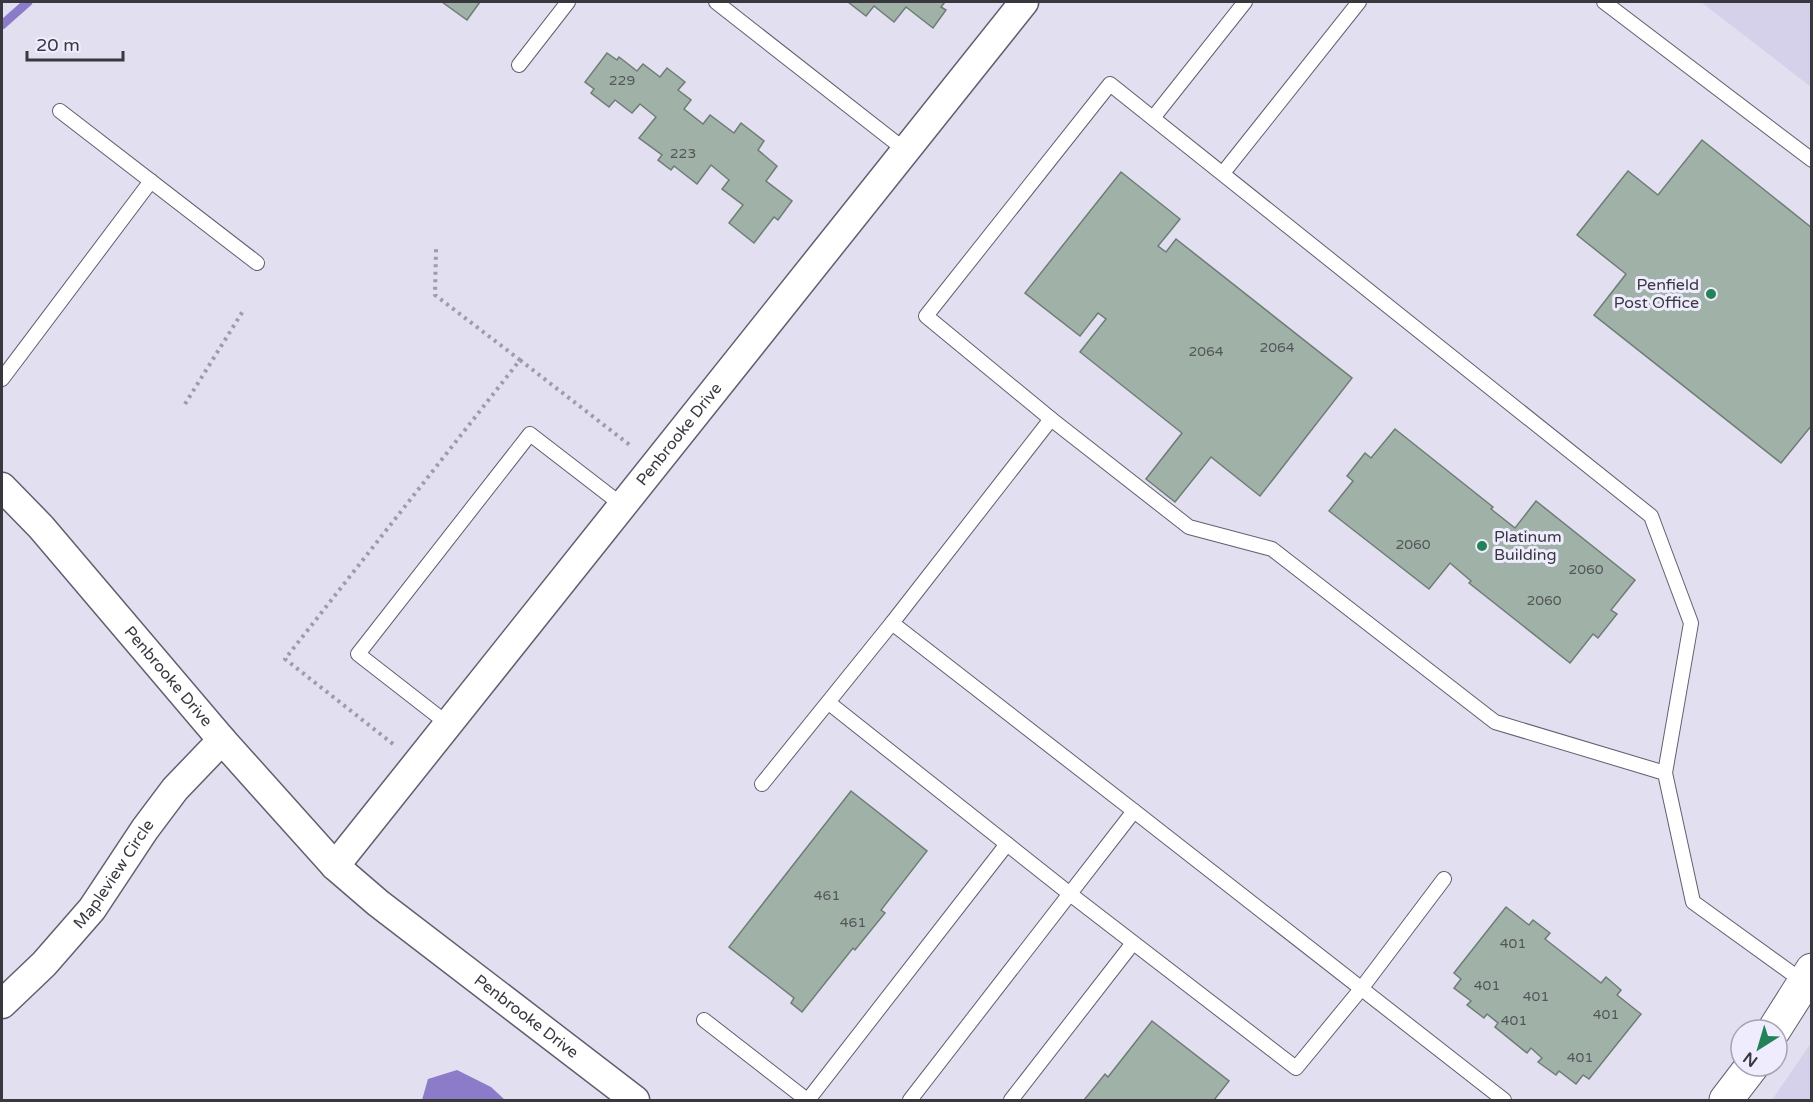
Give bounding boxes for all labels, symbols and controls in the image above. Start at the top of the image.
scale bar [27,24,123,62]
text: 20 m [36,34,80,56]
house number: 229 [609,72,635,89]
house number: 223 [670,145,696,162]
place label: Penfield Post Office [1614,275,1699,313]
marker: Penfield Post Office [1704,287,1718,301]
house number: 2064 [1259,339,1295,356]
house number: 2064 [1188,343,1224,360]
street label: Penbrooke Drive [632,379,726,490]
place label: Platinum Building [1494,527,1562,565]
house number: 2060 [1395,536,1431,553]
marker: Platinum Building [1475,539,1489,553]
house number: 2060 [1568,561,1604,578]
house number: 2060 [1526,592,1562,609]
street label: Penbrooke Drive [120,622,216,731]
street label: Mapleview Circle [69,816,159,933]
house number: 461 [814,887,840,904]
house number: 461 [840,914,866,931]
house number: 401 [1500,935,1526,952]
street label: Penbrooke Drive [470,970,582,1063]
house number: 401 [1474,977,1500,994]
house number: 401 [1523,988,1549,1005]
house number: 401 [1593,1006,1619,1023]
house number: 401 [1501,1012,1527,1029]
north arrow [1729,1018,1789,1078]
text: N [1739,1047,1762,1071]
house number: 401 [1567,1049,1593,1066]

